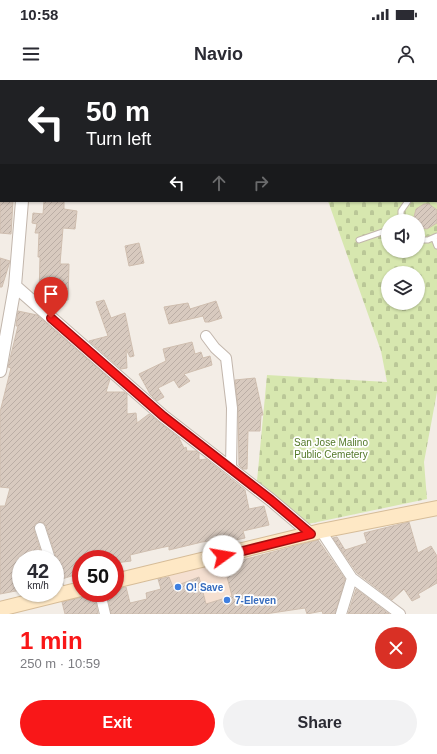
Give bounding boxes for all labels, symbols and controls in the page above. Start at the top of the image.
text: 10:58 [20,6,58,23]
icon: menu [20,43,42,65]
icon: person [395,43,417,65]
text: Navio [194,44,243,64]
icon: left [20,96,72,148]
text: 50 m [86,96,150,127]
text: Turn left [86,129,151,149]
icon: left [166,172,188,194]
icon: ahead [208,172,230,194]
icon: right [250,172,272,194]
map controls [381,214,425,310]
button: sound [381,214,425,258]
button: layers [381,266,425,310]
pin [34,277,68,318]
icon: arrive [40,283,62,305]
park label: San Jose Malino Public Cemetery [294,437,368,460]
position arrow [202,535,244,577]
speed limit sign: 50 [72,550,124,602]
text: 42 [27,560,49,582]
text: km/h [27,580,49,591]
marker: O! Save [173,582,183,592]
place label: O! Save [186,582,224,593]
marker: 7-Eleven [222,595,232,605]
place label: 7-Eleven [235,595,276,606]
text: 1 min [20,627,83,654]
button: close [375,627,417,669]
text: 250 m · 10:59 [20,656,100,671]
button: Exit [20,700,215,746]
button: Share [223,700,417,746]

